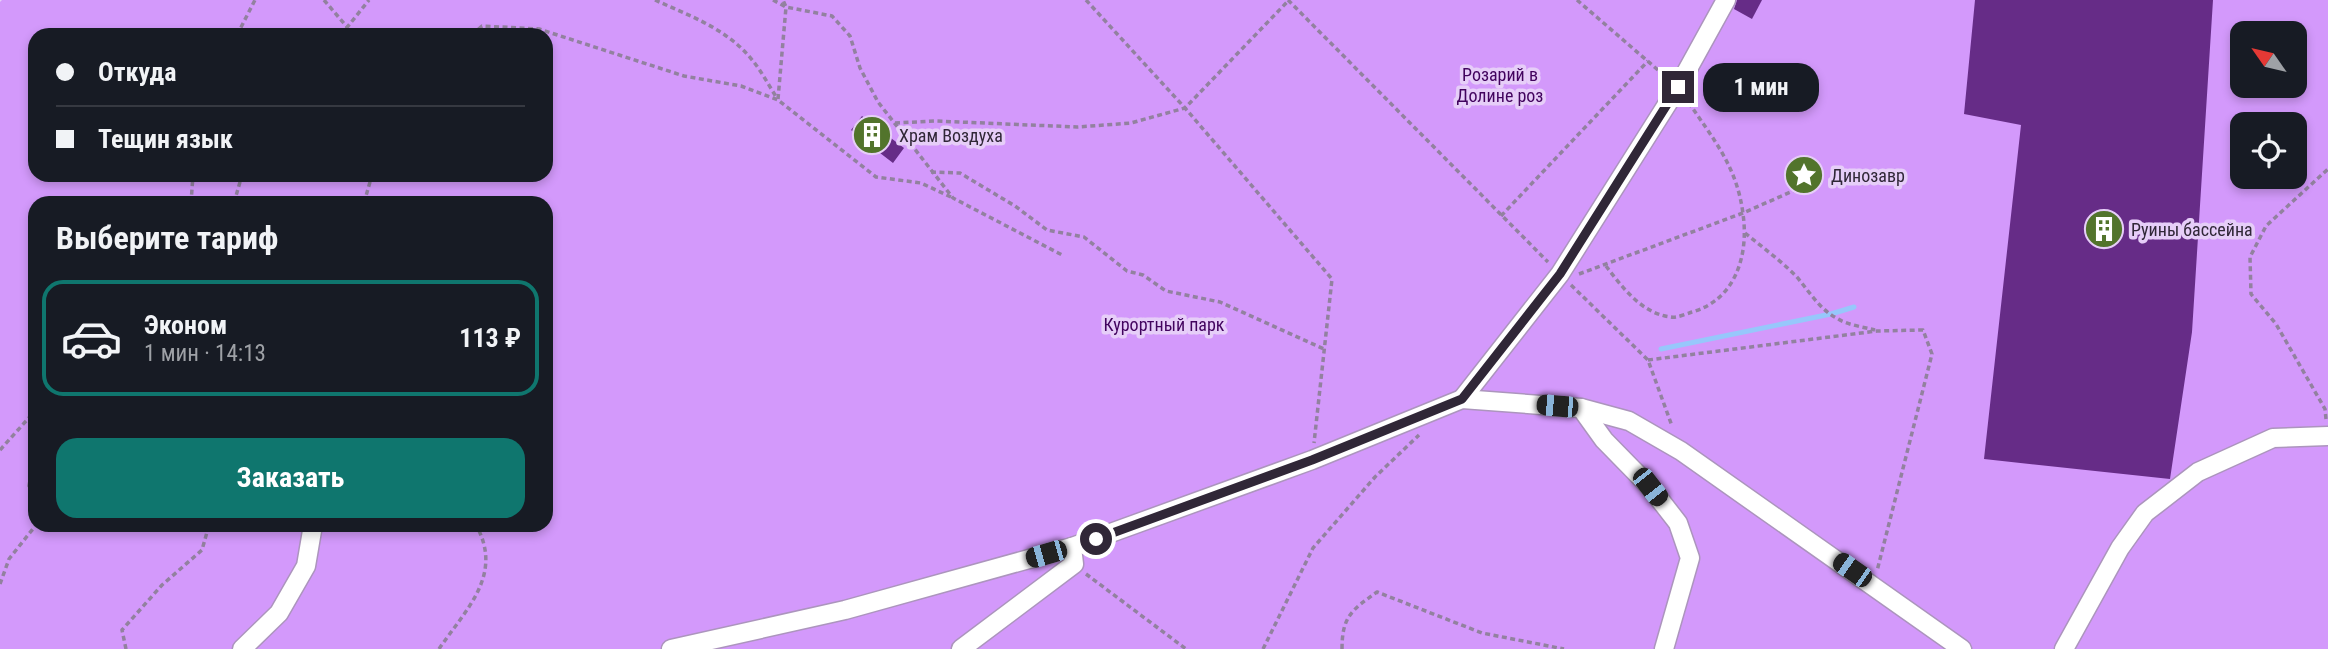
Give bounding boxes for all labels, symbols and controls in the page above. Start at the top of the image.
north arrow [2230,21,2306,98]
map controls [2230,21,2307,189]
text: Откуда [98,57,176,87]
callout: 1 мин [1702,62,1818,112]
park label: Розарий в Долине роз [1457,64,1543,106]
route end [1662,71,1694,103]
text: 1 мин [1733,74,1789,101]
button: locate [2230,112,2307,189]
building icon: Храм Воздуха [851,114,893,156]
text: Тещин язык [98,124,233,154]
place label: Храм Воздуха [899,125,1003,146]
place icon: Динозавр [1783,154,1825,196]
place label: Динозавр [1831,165,1905,186]
building icon: Руины бассейна [2083,208,2125,250]
text: Выберите тариф [56,219,278,257]
place label: Руины бассейна [2131,219,2253,240]
icon: car [60,307,123,370]
text: Эконом [144,310,227,340]
park label: Курортный парк [1104,314,1225,335]
text: 113 ₽ [459,323,521,353]
text: 1 мин · 14:13 [144,340,266,367]
car [1536,394,1579,418]
button: Заказать [56,438,525,518]
car [1629,464,1672,510]
route start [1080,523,1112,555]
car [1023,538,1070,570]
car [1829,549,1876,591]

